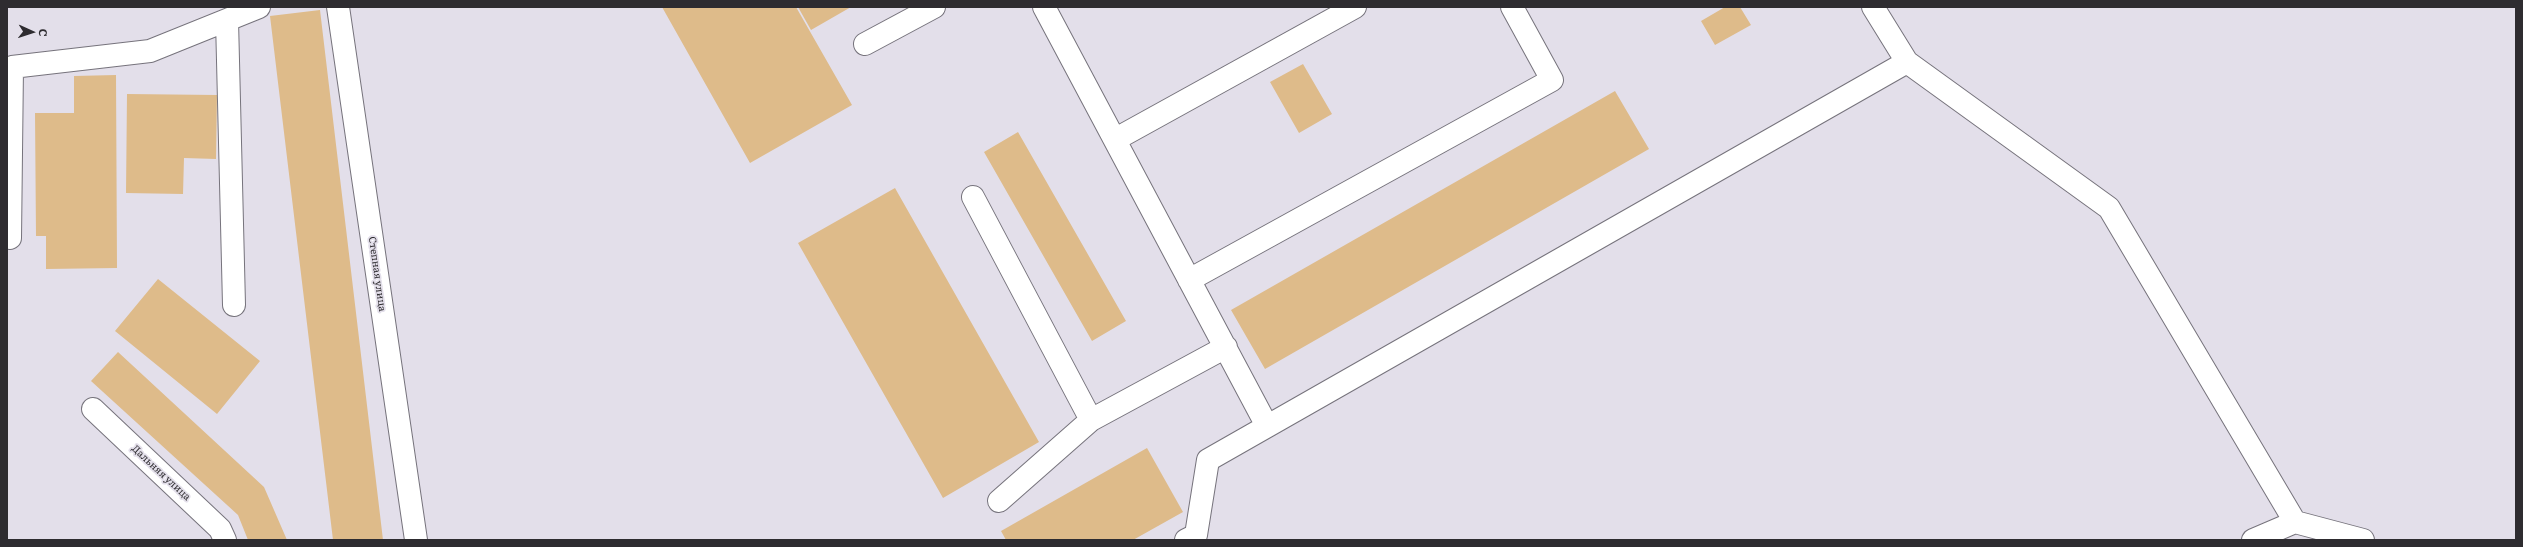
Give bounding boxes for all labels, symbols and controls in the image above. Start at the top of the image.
north arrow [12,12,52,52]
text: С [36,28,52,37]
street label: Степная улица [366,236,388,312]
street label: Дальняя улица [129,443,193,503]

